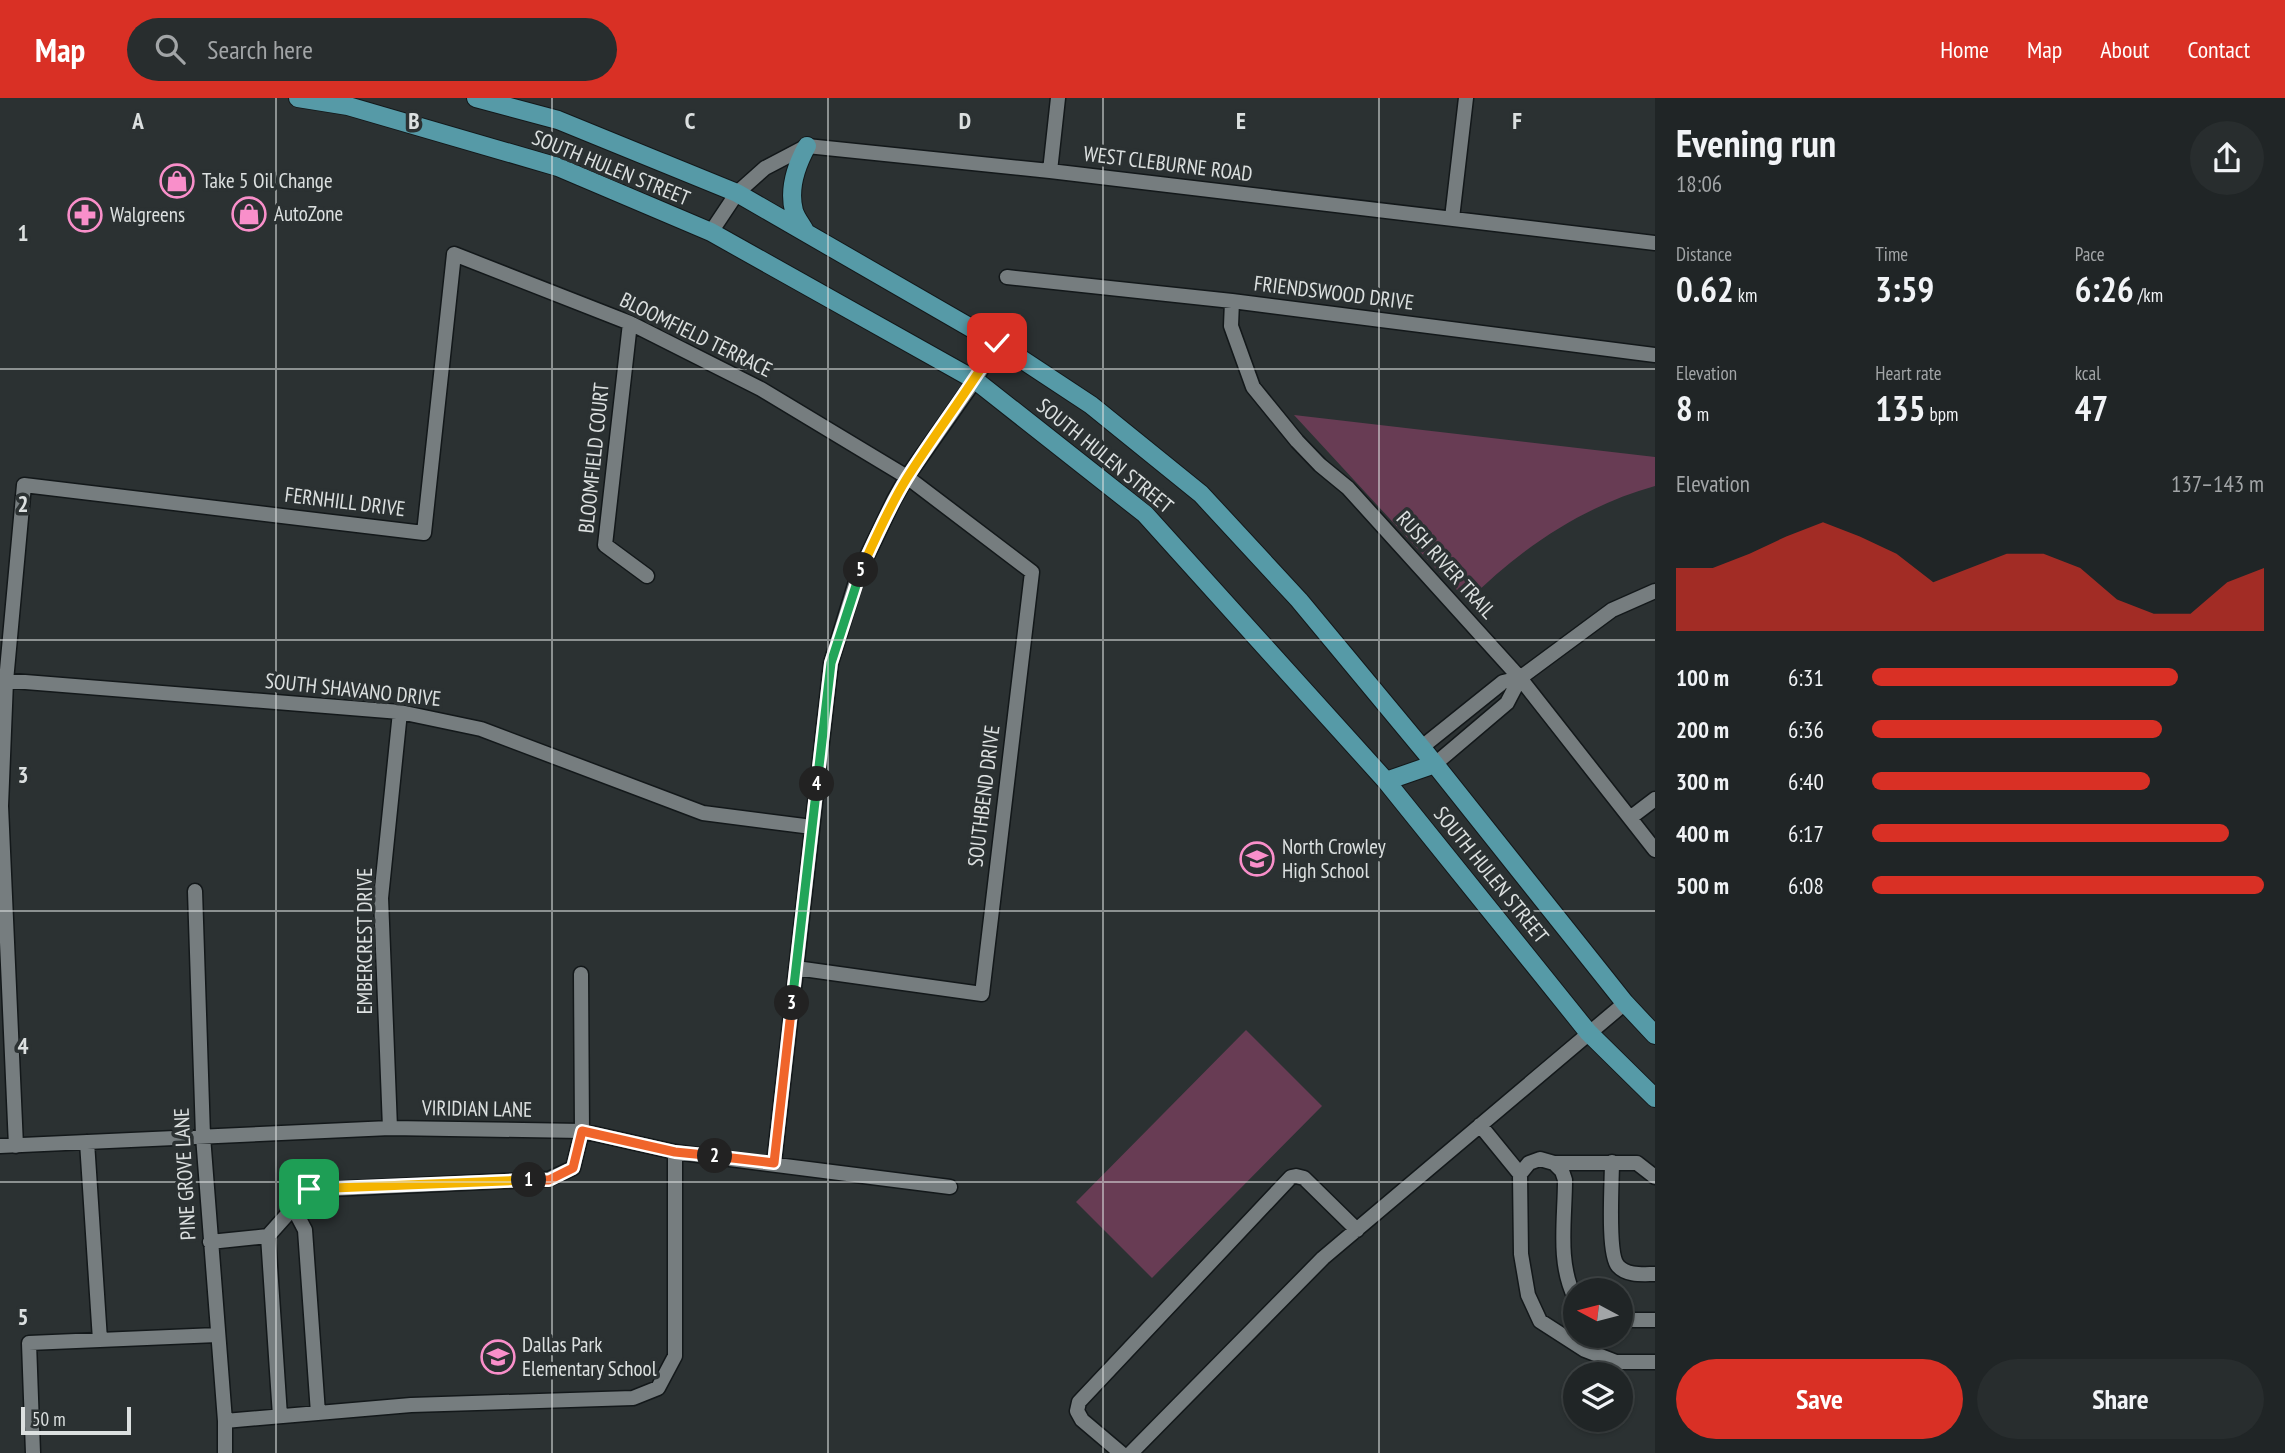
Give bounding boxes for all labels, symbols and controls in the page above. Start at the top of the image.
search box [127,18,617,81]
text: Map [35,28,85,71]
icon: search [151,30,189,68]
text: Search here [207,33,313,66]
text: Home [1940,34,1989,65]
text: Map [2027,34,2062,65]
text: About [2100,34,2149,65]
text: Contact [2187,34,2250,65]
text: A [131,106,144,135]
text: B [408,106,420,135]
text: C [685,106,696,135]
text: D [959,106,971,135]
text: E [1236,106,1246,135]
text: F [1512,106,1522,135]
text: Evening run [1676,118,1836,167]
button: share [2190,121,2264,195]
street label: SOUTH HULEN STREET [528,124,695,212]
street label: WEST CLEBURNE ROAD [1082,140,1254,187]
shop icon: Take 5 Oil Change [158,162,196,200]
place label: Take 5 Oil Change [202,167,333,194]
text: 18:06 [1676,169,1722,198]
shop icon: AutoZone [230,195,268,233]
pharmacy icon: Walgreens [66,196,104,234]
place label: AutoZone [274,200,343,227]
place label: Walgreens [110,201,185,228]
text: 1 [18,218,29,247]
text: Distance [1676,242,1732,266]
text: Time [1875,242,1908,266]
text: Pace [2075,242,2105,266]
text: 0.62 [1676,266,1734,312]
text: 3:59 [1875,266,1934,312]
text: 6:26 [2075,266,2134,312]
street label: FRIENDSWOOD DRIVE [1253,269,1416,316]
text: km [1734,283,1757,307]
text: /km [2134,283,2163,307]
street label: BLOOMFIELD TERRACE [616,286,777,383]
pin [967,313,1027,373]
icon: check [978,324,1016,362]
text: Elevation [1676,361,1737,385]
text: Heart rate [1875,361,1942,385]
text: kcal [2075,361,2101,385]
street label: BLOOMFIELD COURT [572,381,615,534]
text: 8 [1676,385,1693,431]
text: 135 [1875,385,1926,431]
text: 47 [2075,385,2108,431]
street label: SOUTH HULEN STREET [1032,392,1180,519]
text: m [1693,402,1709,426]
text: bpm [1926,402,1958,426]
text: Elevation [1676,469,1750,498]
text: 137–143 m [2171,469,2264,498]
street label: FERNHILL DRIVE [283,481,407,522]
text: 2 [18,489,29,518]
street label: RUSH RIVER TRAIL [1391,505,1502,624]
pin: 5 [844,552,878,588]
text: 5 [856,557,865,581]
text: 100 m [1676,663,1729,692]
text: 6:31 [1788,663,1824,692]
street label: SOUTH SHAVANO DRIVE [264,667,442,712]
text: 200 m [1676,715,1729,744]
text: 6:36 [1788,715,1824,744]
street label: SOUTHBEND DRIVE [961,724,1006,868]
text: 3 [18,760,29,789]
pin: 4 [800,766,834,802]
text: 300 m [1676,767,1729,796]
text: 6:40 [1788,767,1824,796]
text: 4 [812,771,821,795]
street label: SOUTH HULEN STREET [1428,801,1555,949]
text: 400 m [1676,819,1729,848]
text: 6:17 [1788,819,1824,848]
place label: North Crowley High School [1282,833,1386,884]
school or university icon: North Crowley High School [1238,840,1276,878]
street label: EMBERCREST DRIVE [351,868,378,1014]
text: 500 m [1676,871,1729,900]
text: 6:08 [1788,871,1824,900]
pin: 3 [774,986,810,1020]
text: 3 [787,990,796,1014]
text: 4 [18,1031,29,1060]
street label: VIRIDIAN LANE [421,1094,532,1123]
street label: PINE GROVE LANE [168,1107,201,1241]
pin: 2 [698,1138,732,1174]
text: 2 [710,1143,719,1167]
pin [279,1159,339,1219]
pin: 1 [512,1162,546,1198]
text: 1 [524,1167,533,1191]
icon: arrive [290,1170,328,1208]
north arrow [1563,1278,1633,1348]
map controls [1563,1278,1633,1432]
text: 5 [18,1302,29,1331]
place label: Dallas Park Elementary School [522,1331,657,1382]
school or university icon: Dallas Park Elementary School [479,1338,517,1376]
button: Save [1676,1359,1963,1439]
button: Share [1977,1359,2264,1439]
button: layers [1563,1362,1633,1432]
scale bar [21,1404,131,1436]
text: 50 m [32,1407,66,1431]

